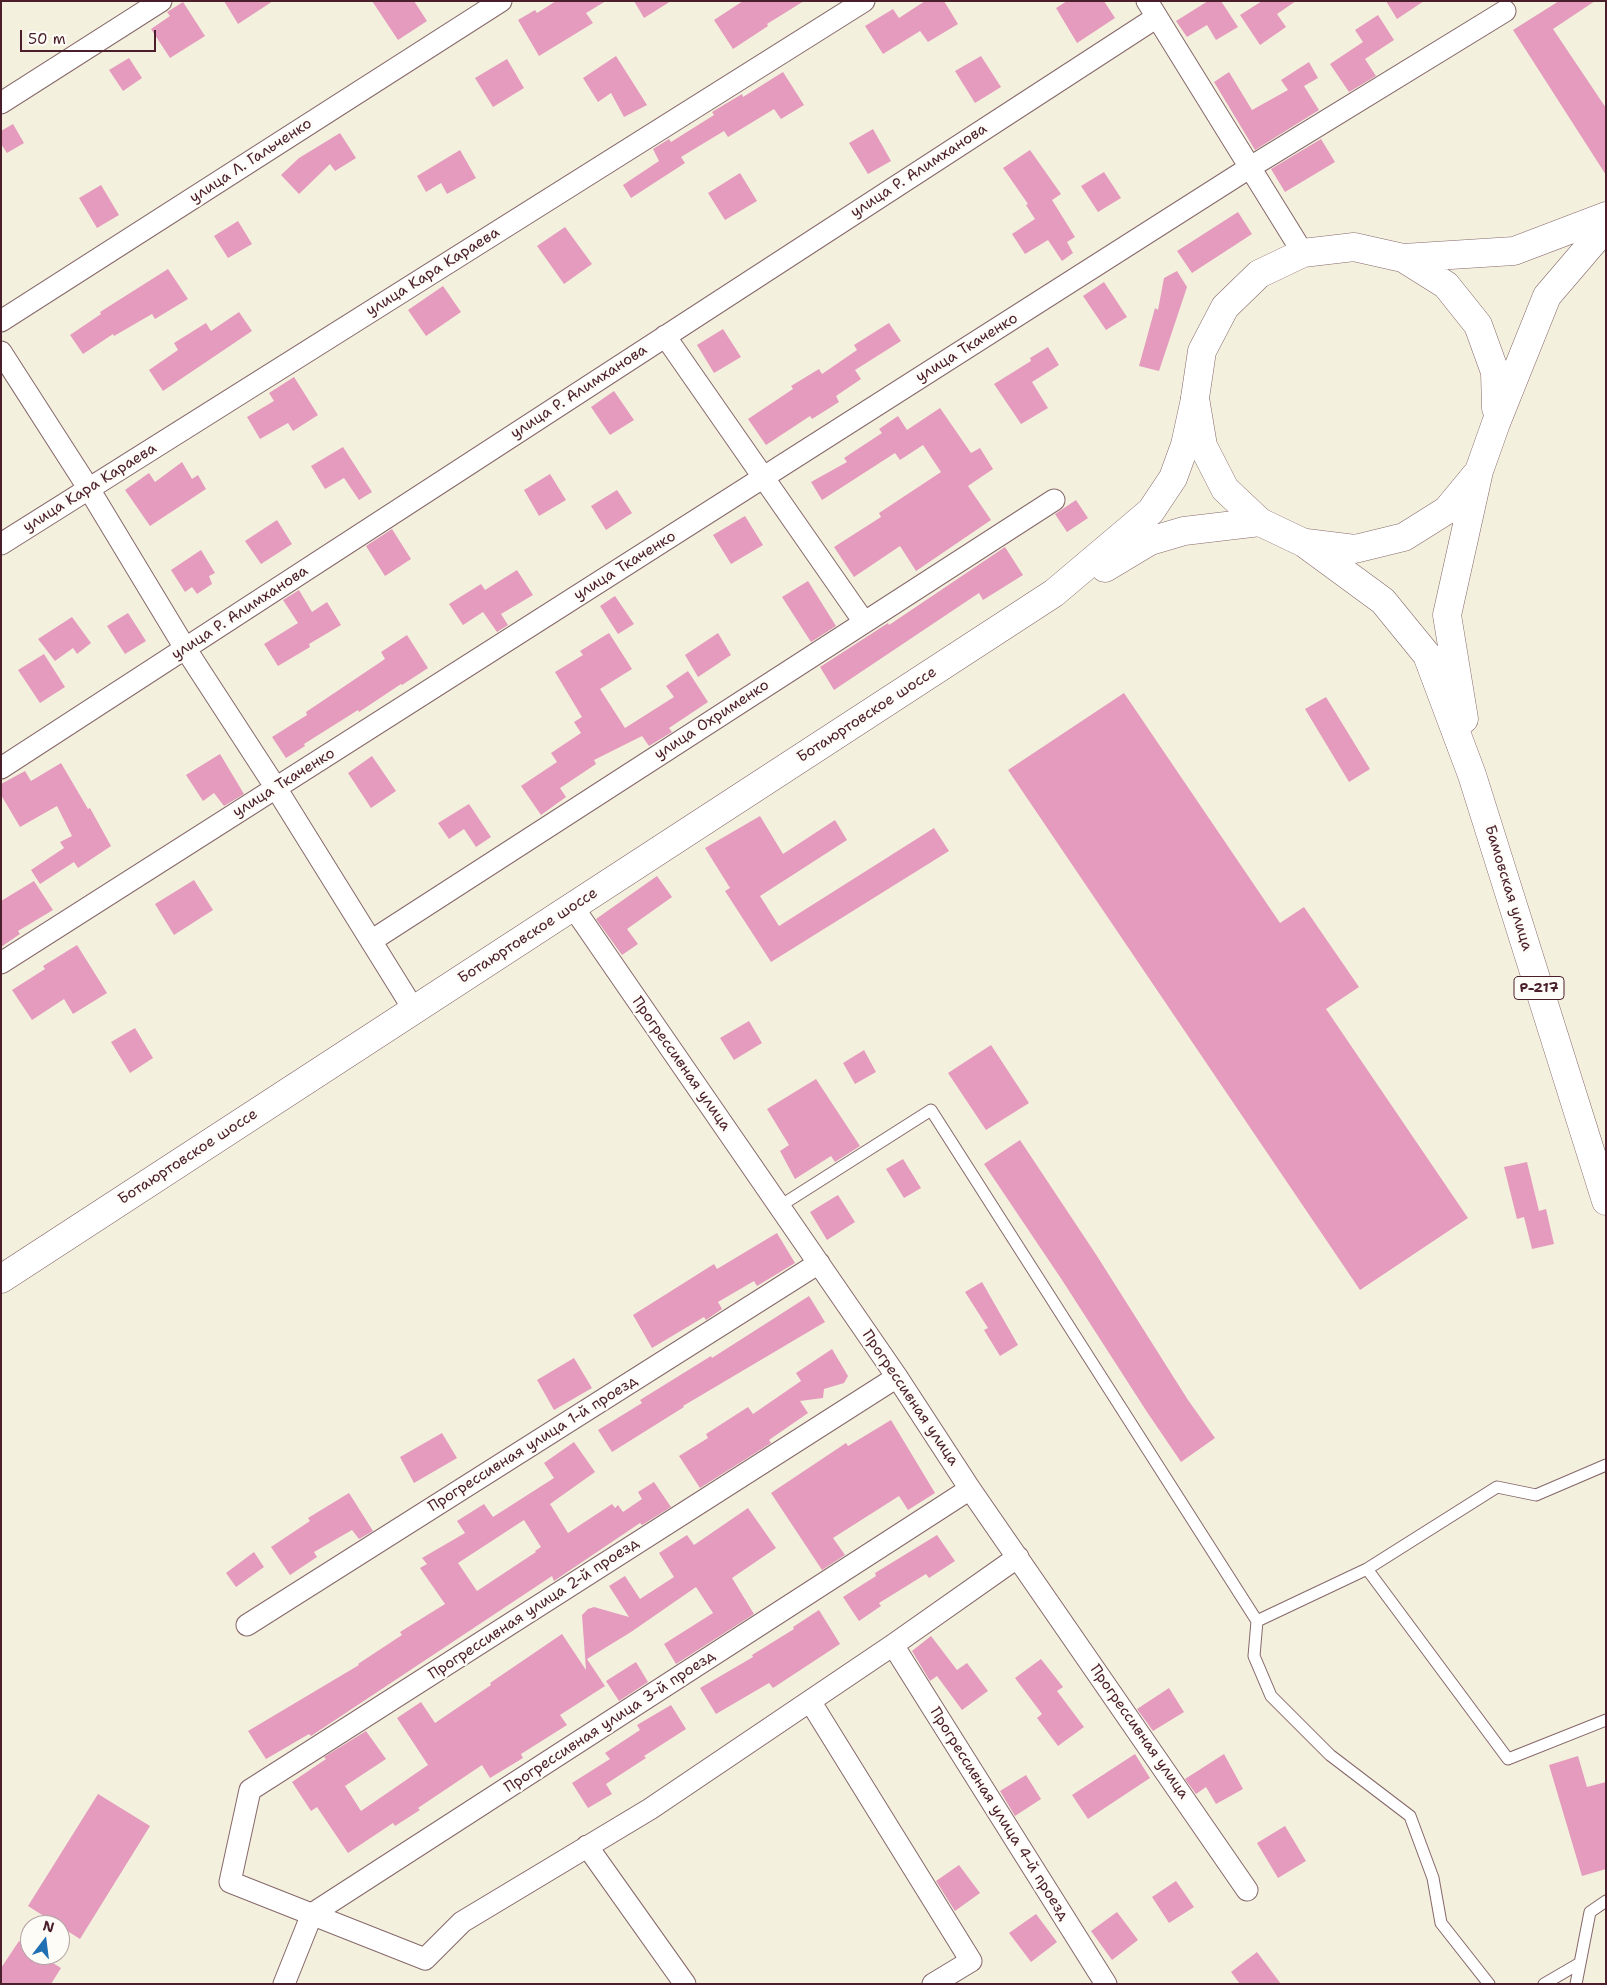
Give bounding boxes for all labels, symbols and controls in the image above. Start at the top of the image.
scale bar [22,20,159,52]
text: 50 m [28,29,66,49]
street label: улица Л. Гальченко [187,115,315,207]
street label: улица Р. Алимханова [847,120,991,222]
street label: улица Кара Караева [363,224,503,320]
street label: улица Ткаченко [913,309,1021,387]
street label: улица Р. Алимханова [507,341,651,443]
street label: улица Кара Караева [20,440,160,536]
street label: улица Ткаченко [571,527,679,605]
street label: улица Р. Алимханова [168,562,312,664]
street label: Ботаюртовское шоссе [794,663,940,767]
street label: улица Охрименко [651,676,773,764]
street label: улица Ткаченко [230,744,338,822]
street label: Бамовская улица [1480,823,1536,953]
street label: Ботаюртовское шоссе [455,884,601,988]
road number: Р-217 [1514,976,1564,1000]
street label: Прогрессивная улица [628,993,734,1135]
street label: Ботаюртовское шоссе [115,1105,261,1209]
street label: Прогрессивная улица [858,1327,962,1469]
street label: Прогрессивная улица 1-й проезд [425,1372,641,1516]
street label: Прогрессивная улица 2-й проезд [426,1534,642,1684]
street label: Прогрессивная улица 3-й проезд [501,1647,719,1797]
street label: Прогрессивная улица [1086,1661,1192,1803]
street label: Прогрессивная улица 4-й проезд [926,1704,1072,1924]
north arrow [20,1915,70,1965]
text: N [41,1916,56,1937]

